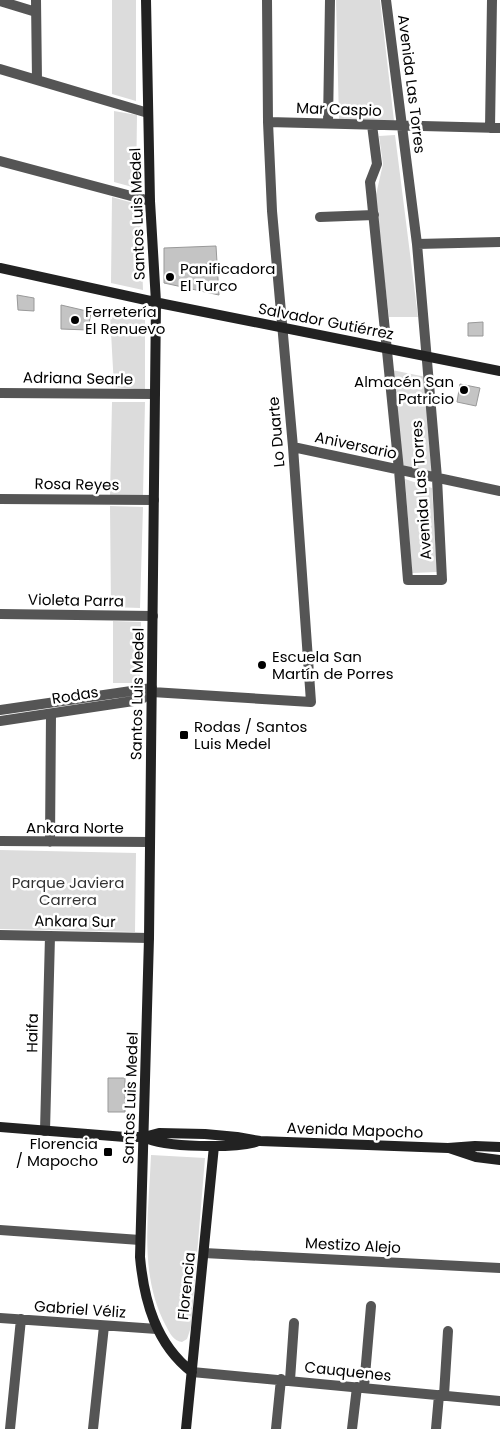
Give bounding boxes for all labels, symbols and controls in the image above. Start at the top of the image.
street label: Avenida Las Torres [393,13,431,155]
street label: Mar Caspio [296,97,382,121]
street label: Santos Luis Medel [124,147,150,281]
place label: Panificadora El Turco [180,258,275,296]
marker: Panificadora El Turco [164,271,176,283]
street label: Salvador Gutiérrez [256,298,396,344]
place label: Ferretería El Renuevo [85,301,165,339]
marker: Ferretería El Renuevo [69,314,81,326]
street label: Adriana Searle [23,367,133,389]
place label: Almacén San Patricio [354,371,454,409]
marker: Almacén San Patricio [458,384,470,396]
street label: Lo Duarte [262,396,290,468]
street label: Avenida Las Torres [406,419,436,561]
street label: Aniversario [313,426,399,464]
street label: Rosa Reyes [34,473,120,495]
street label: Violeta Parra [28,589,124,611]
street label: Santos Luis Medel [125,628,149,760]
place label: Escuela San Martín de Porres [272,646,394,684]
marker: Escuela San Martín de Porres [256,659,268,671]
street label: Rodas [50,681,100,709]
place label: Rodas / Santos Luis Medel [194,716,308,754]
marker: Rodas / Santos Luis Medel [178,729,190,741]
street label: Ankara Norte [26,817,124,838]
park label: Parque Javiera Carrera [12,872,124,910]
street label: Ankara Sur [34,910,116,932]
street label: Haifa [21,1013,43,1053]
street label: Santos Luis Medel [117,1031,143,1165]
street label: Avenida Mapocho [286,1117,424,1143]
place label: Florencia / Mapocho [16,1133,98,1171]
marker: Florencia / Mapocho [102,1146,114,1158]
street label: Mestizo Alejo [304,1232,402,1258]
street label: Florencia [172,1251,200,1321]
street label: Gabriel Véliz [33,1295,127,1323]
street label: Cauquenes [304,1356,393,1386]

